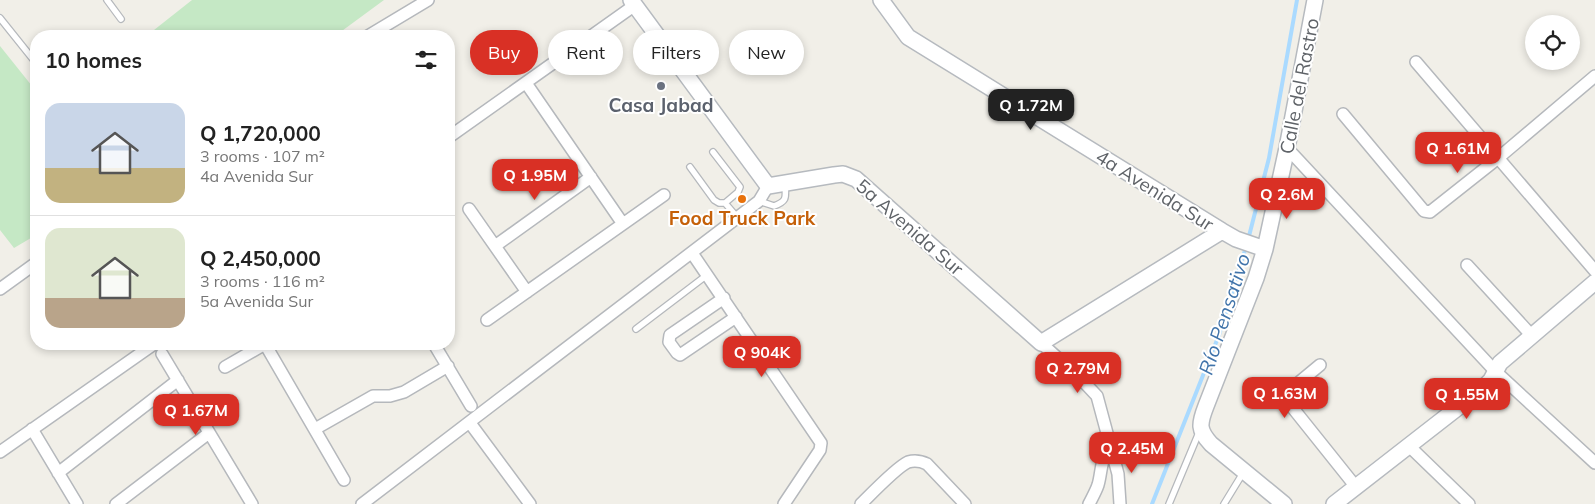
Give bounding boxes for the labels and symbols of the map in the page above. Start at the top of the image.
street label: Calle del Rastro [1274,16,1324,156]
marker: Casa Jabad [655,80,667,92]
pin: Q 1.72M [985,88,1077,131]
place label: Casa Jabad [609,93,713,117]
pin: Q 1.61M [1412,132,1504,174]
street label: 4a Avenida Sur [1092,144,1219,236]
pin: Q 1.95M [489,158,581,201]
street label: 5a Avenida Sur [851,174,969,280]
pin: Q 2.6M [1246,178,1328,220]
marker: Food Truck Park [736,193,748,205]
place label: Food Truck Park [669,206,816,230]
water label: Río Pensativo [1193,250,1255,378]
pin: Q 904K [721,336,803,378]
pin: Q 2.79M [1032,352,1124,394]
pin: Q 1.63M [1239,376,1331,419]
pin: Q 1.55M [1421,378,1513,420]
pin: Q 1.67M [150,394,242,436]
pin: Q 2.45M [1086,432,1178,474]

